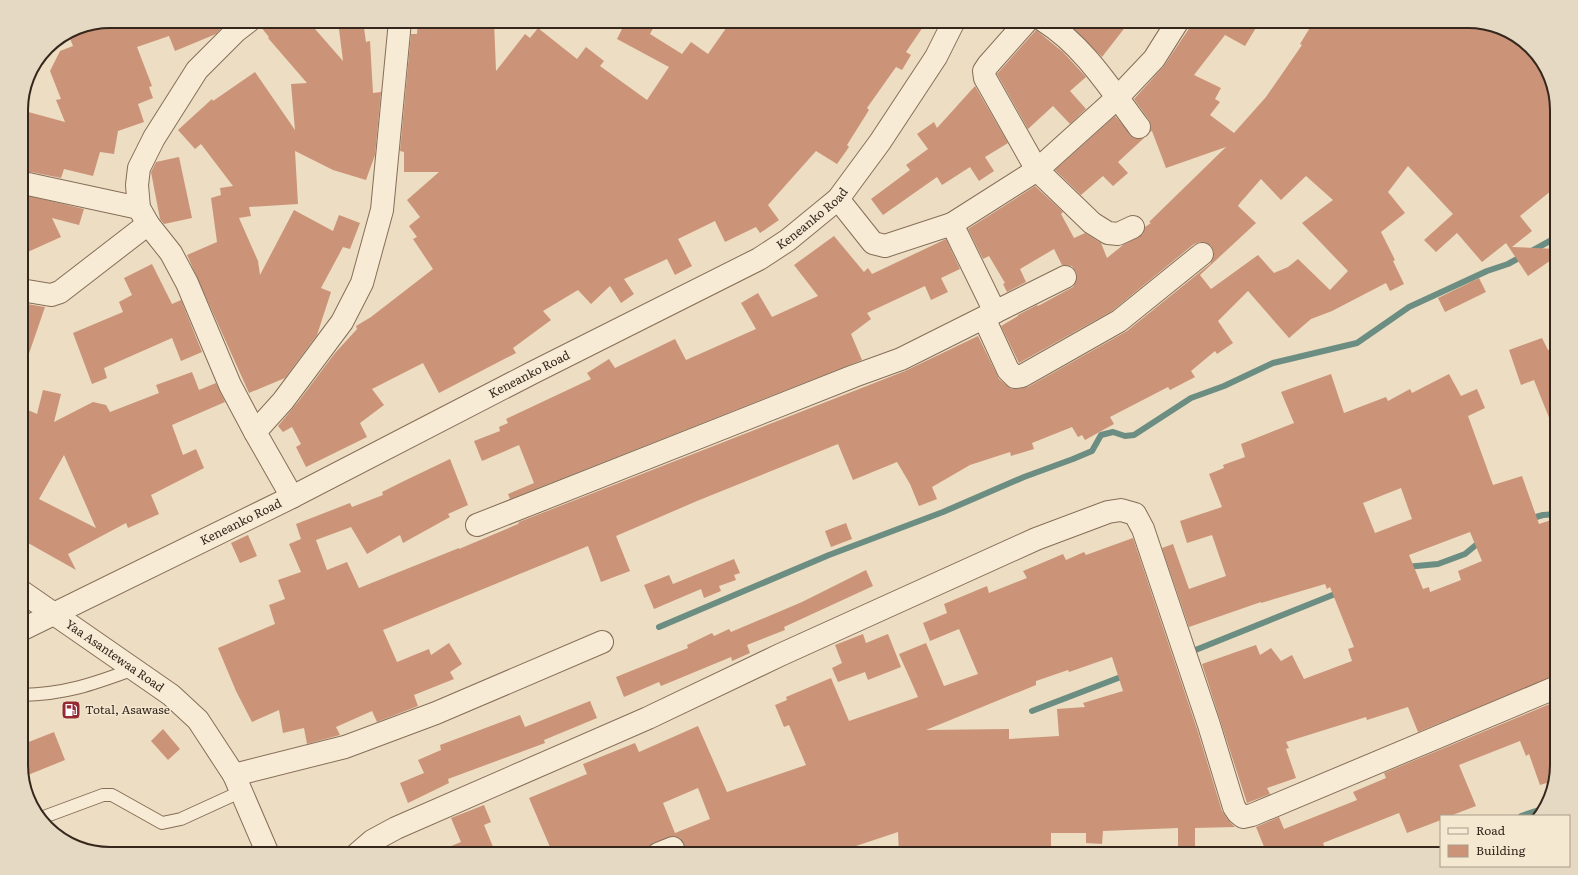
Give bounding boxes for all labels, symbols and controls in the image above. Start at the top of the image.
street label: Keneanko Road [772,183,852,253]
street label: Keneanko Road [485,345,573,402]
street label: Keneanko Road [197,493,285,549]
street label: Yaa Asantewaa Road [62,615,169,696]
fuel station icon: Total, Asawase [60,699,82,721]
place label: Total, Asawase [85,700,170,718]
legend [1440,815,1570,867]
text: Road [1476,821,1506,839]
text: Building [1476,841,1526,859]

